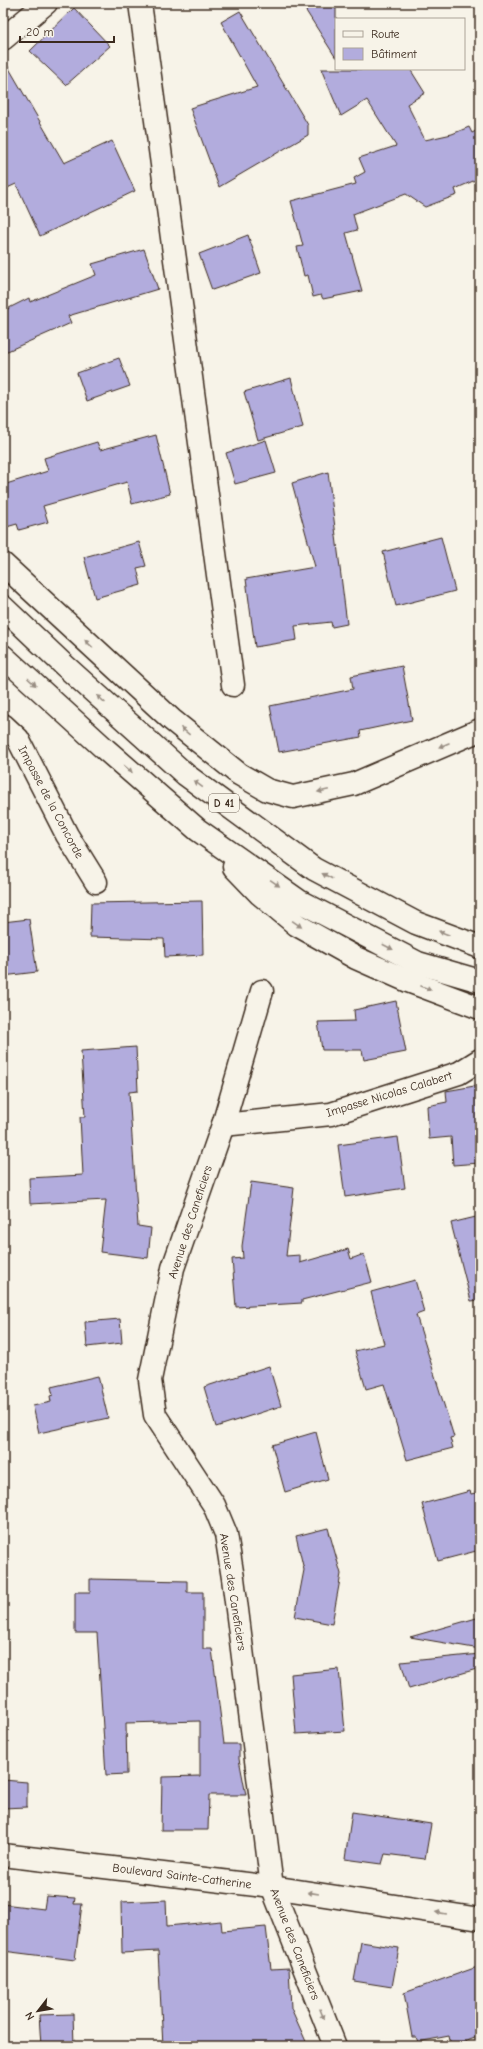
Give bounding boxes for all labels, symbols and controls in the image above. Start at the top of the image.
scale bar [20,18,114,44]
legend [335,18,465,70]
text: 20 m [26,25,54,39]
text: Route [371,27,400,41]
text: Bâtiment [371,47,417,61]
one-way arrow [84,639,94,649]
one-way arrow [27,677,37,687]
one-way arrow [96,694,106,703]
one-way arrow [180,727,191,736]
one-way arrow [439,742,450,748]
street label: Impasse de la Concorde [15,743,87,861]
one-way arrow [123,764,133,774]
one-way arrow [193,780,204,789]
one-way arrow [317,789,329,795]
road number: D 41 [209,794,239,812]
one-way arrow [321,872,333,879]
one-way arrow [269,879,280,887]
one-way arrow [292,920,302,928]
one-way arrow [437,930,449,936]
one-way arrow [382,944,393,950]
one-way arrow [420,985,432,991]
street label: Impasse Nicolas Calabert [324,1068,454,1120]
street label: Avenue des Caneficiers [165,1163,215,1281]
street label: Avenue des Caneficiers [217,1532,249,1652]
street label: Boulevard Sainte-Catherine [112,1861,252,1891]
street label: Avenue des Caneficiers [267,1886,323,2002]
one-way arrow [307,1890,319,1896]
one-way arrow [435,1910,448,1916]
north arrow [18,1991,58,2031]
one-way arrow [320,2008,326,2020]
text: N [22,2009,37,2022]

